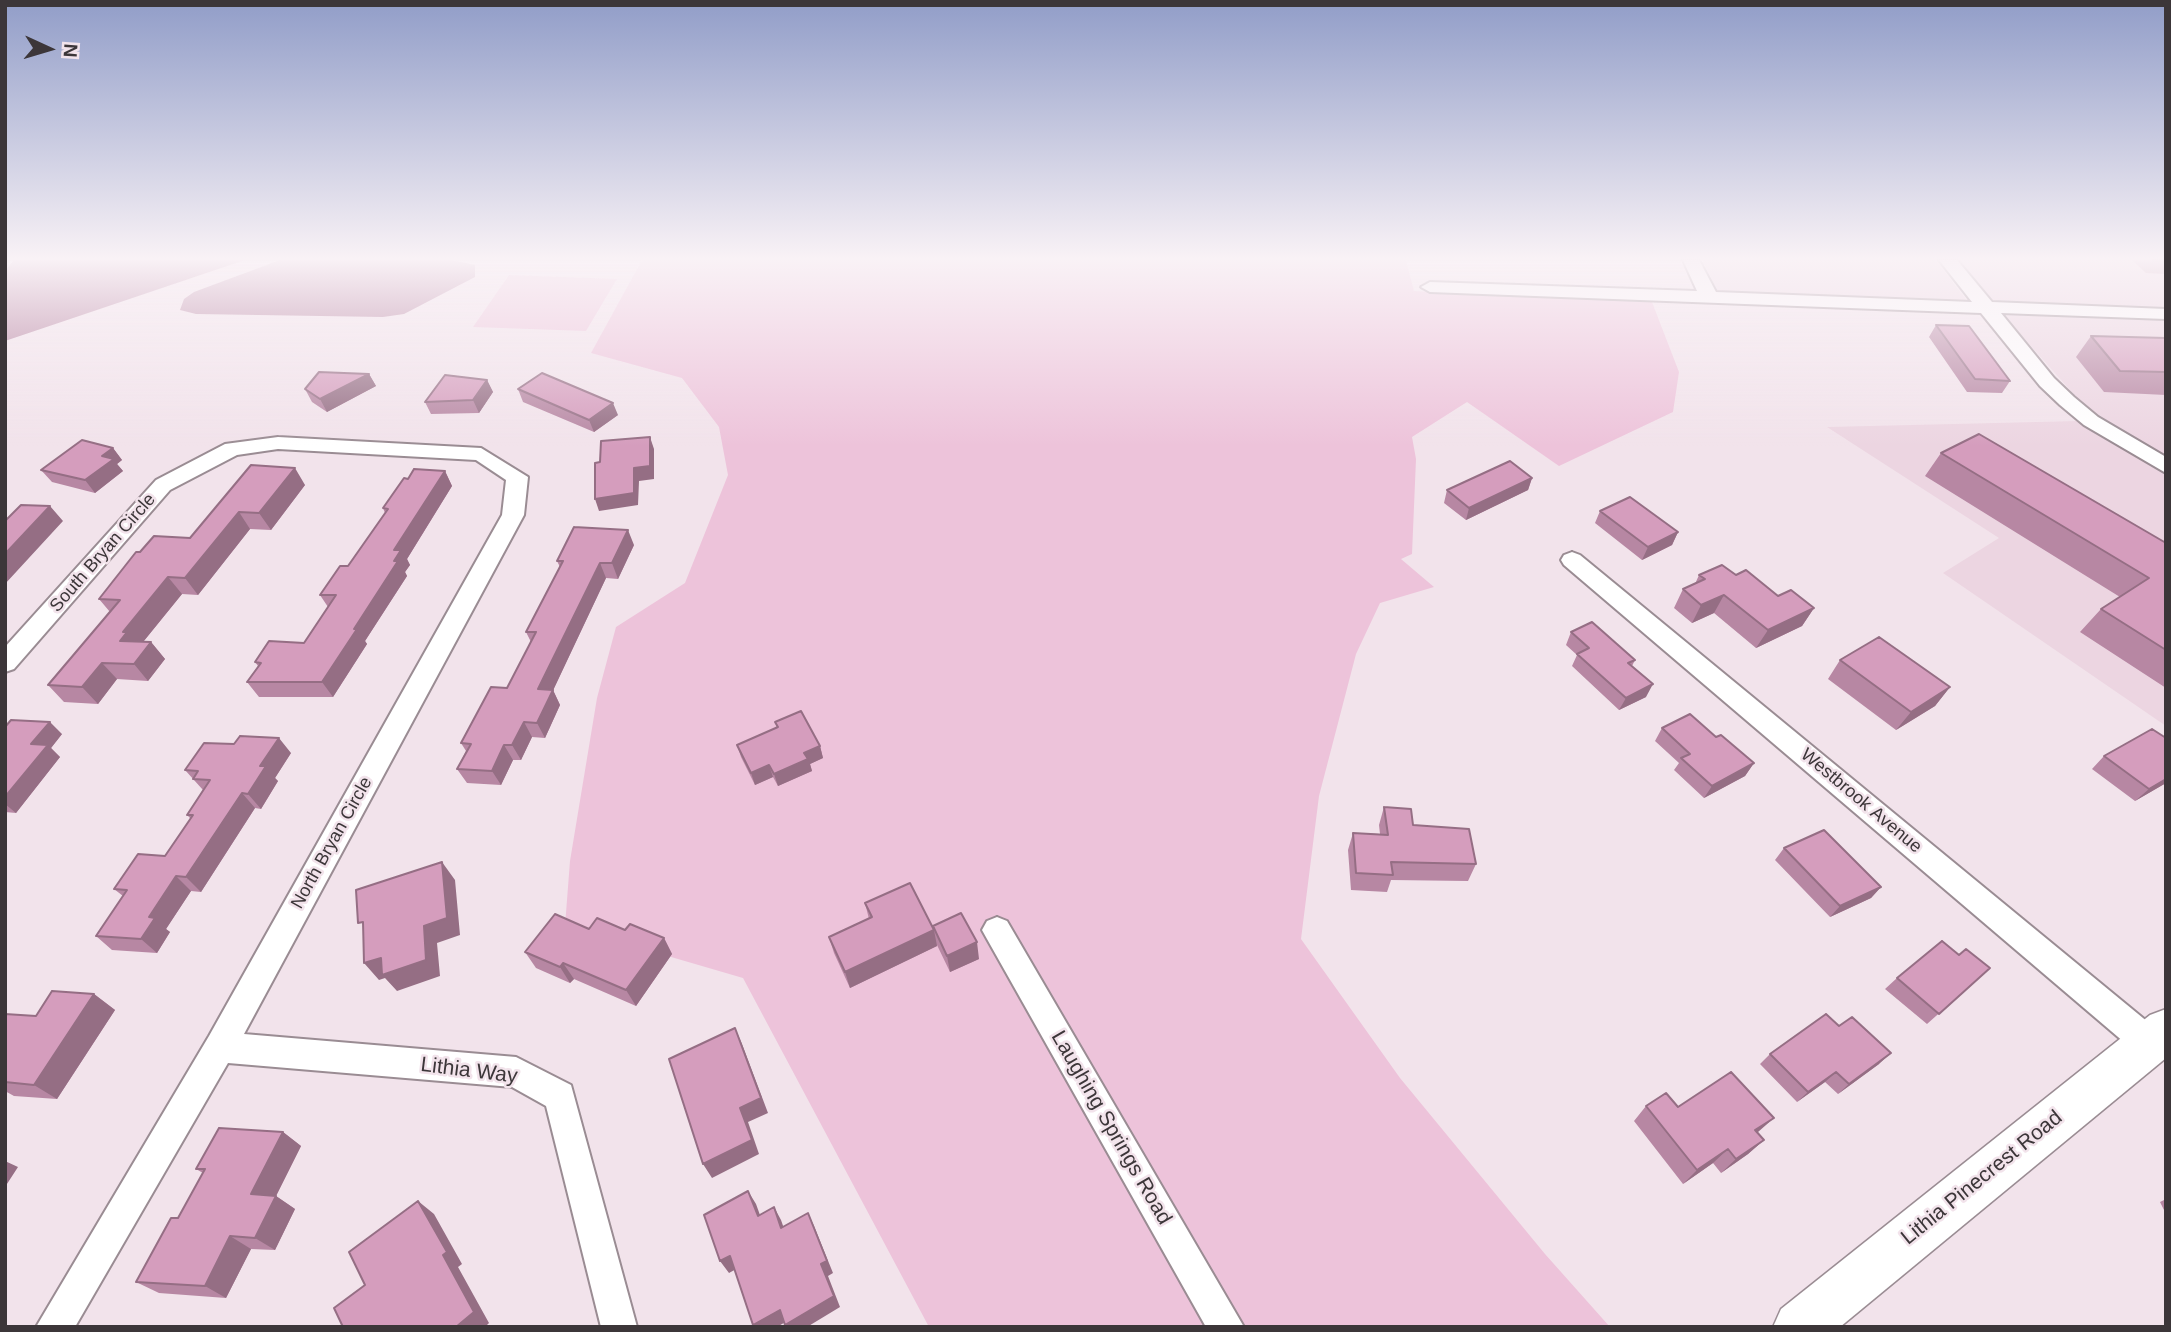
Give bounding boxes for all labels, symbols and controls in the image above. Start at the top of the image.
north arrow [14,14,84,84]
text: N [59,43,81,58]
street label: South Bryan Circle [46,489,160,617]
street label: Westbrook Avenue [1796,744,1926,858]
street label: North Bryan Circle [287,773,377,913]
street label: Laughing Springs Road [1045,1027,1177,1229]
street label: Lithia Way [419,1053,519,1089]
street label: Lithia Pinecrest Road [1897,1105,2067,1251]

